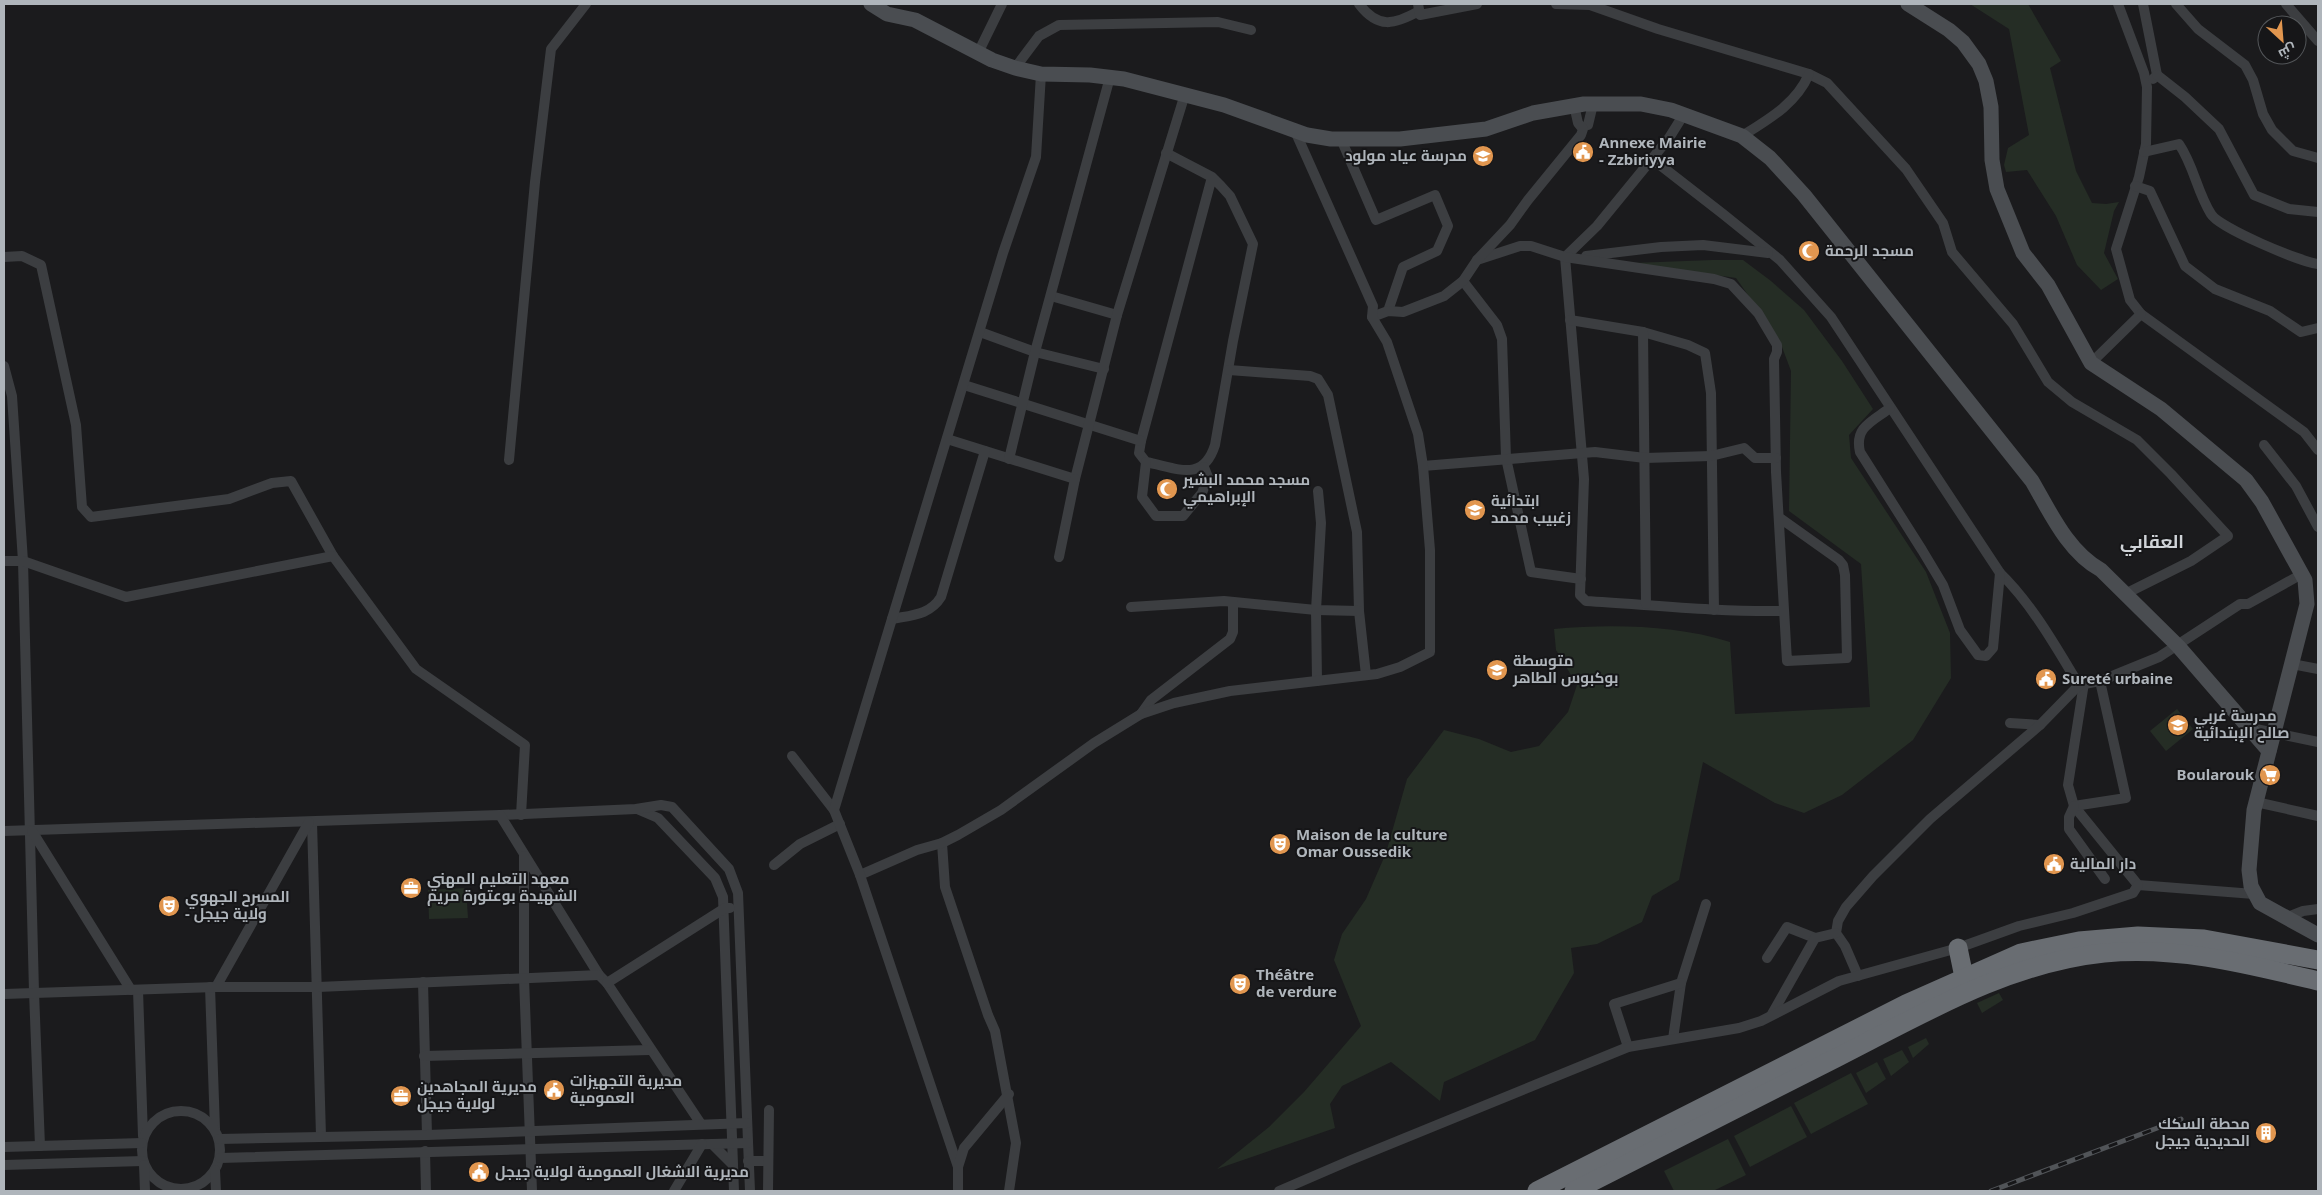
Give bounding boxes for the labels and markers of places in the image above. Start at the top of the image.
place label: Annexe Mairie - Zzbiriyya [1599,132,1707,169]
public building icon: Annexe Mairie - Zzbiriyya [1571,140,1595,164]
school or university icon: مدرسة عياد مولود [1471,144,1495,168]
place label: مدرسة عياد مولود [1345,145,1467,165]
mosque icon: مسجد الرحمة [1797,239,1821,263]
place label: مسجد الرحمة [1825,240,1914,260]
place label: مسجد محمد البشير الإبراهيمي [1182,469,1310,509]
mosque icon: مسجد محمد البشير الإبراهيمي [1155,477,1179,501]
place label: ابتدائية زغبيب محمد [1491,490,1571,527]
school or university icon: ابتدائية زغبيب محمد [1463,498,1487,522]
place label: متوسطة بوكبوس الطاهر [1512,650,1618,687]
school or university icon: متوسطة بوكبوس الطاهر [1485,658,1509,682]
public building icon: Sureté urbaine [2034,667,2058,691]
place label: Sureté urbaine [2062,668,2173,688]
place label: مدرسة غربي صالح الإبتدائية [2194,705,2289,743]
school or university icon: مدرسة غربي صالح الإبتدائية [2166,713,2190,737]
supermarket icon: Boularouk [2258,763,2282,787]
place label: Boularouk [2177,764,2255,784]
place label: Maison de la culture Omar Oussedik [1296,824,1447,861]
theatre icon: Maison de la culture Omar Oussedik [1268,832,1292,856]
public building icon: دار المالية [2042,852,2066,876]
place label: دار المالية [2070,853,2136,873]
place label: معهد التعليم المهني الشهيدة بوعتورة مريم [427,868,577,906]
office icon: معهد التعليم المهني الشهيدة بوعتورة مريم [399,876,423,900]
place label: المسرح الجهوي - ولاية جيجل [185,886,290,923]
theatre icon: المسرح الجهوي - ولاية جيجل [157,894,181,918]
place label: Théâtre de verdure [1256,964,1337,1001]
theatre icon: Théâtre de verdure [1228,972,1252,996]
place label: مديرية التجهيزات العمومية [570,1070,682,1107]
place label: مديرية المجاهدين لولاية جيجل [417,1076,537,1113]
public building icon: مديرية التجهيزات العمومية [542,1078,566,1102]
office icon: مديرية المجاهدين لولاية جيجل [389,1084,413,1108]
place label: محطة السكك الحديدية جيجل [2155,1113,2250,1150]
building icon: محطة السكك الحديدية جيجل [2254,1121,2278,1145]
public building icon: مديرية الاشغال العمومية لولاية جيجل [467,1160,491,1184]
place label: مديرية الاشغال العمومية لولاية جيجل [495,1161,749,1181]

